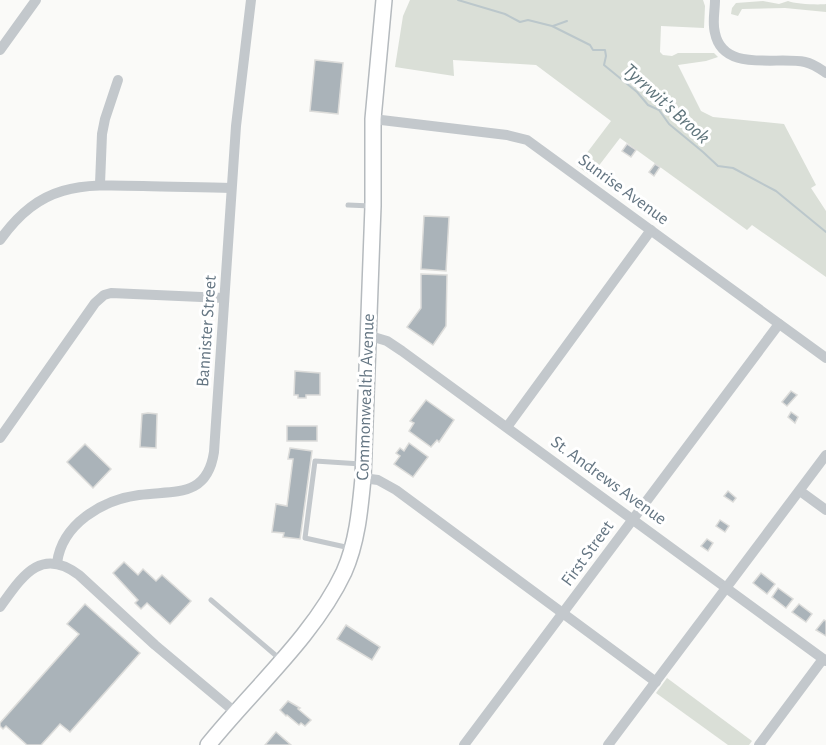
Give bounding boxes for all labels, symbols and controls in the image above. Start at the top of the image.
water label: Tyrrwit's Brook [619,60,714,148]
street label: Sunrise Avenue [575,151,672,229]
street label: Bannister Street [194,274,220,388]
street label: Commonwealth Avenue [354,313,378,481]
street label: St. Andrews Avenue [547,433,669,529]
street label: First Street [558,517,617,590]

